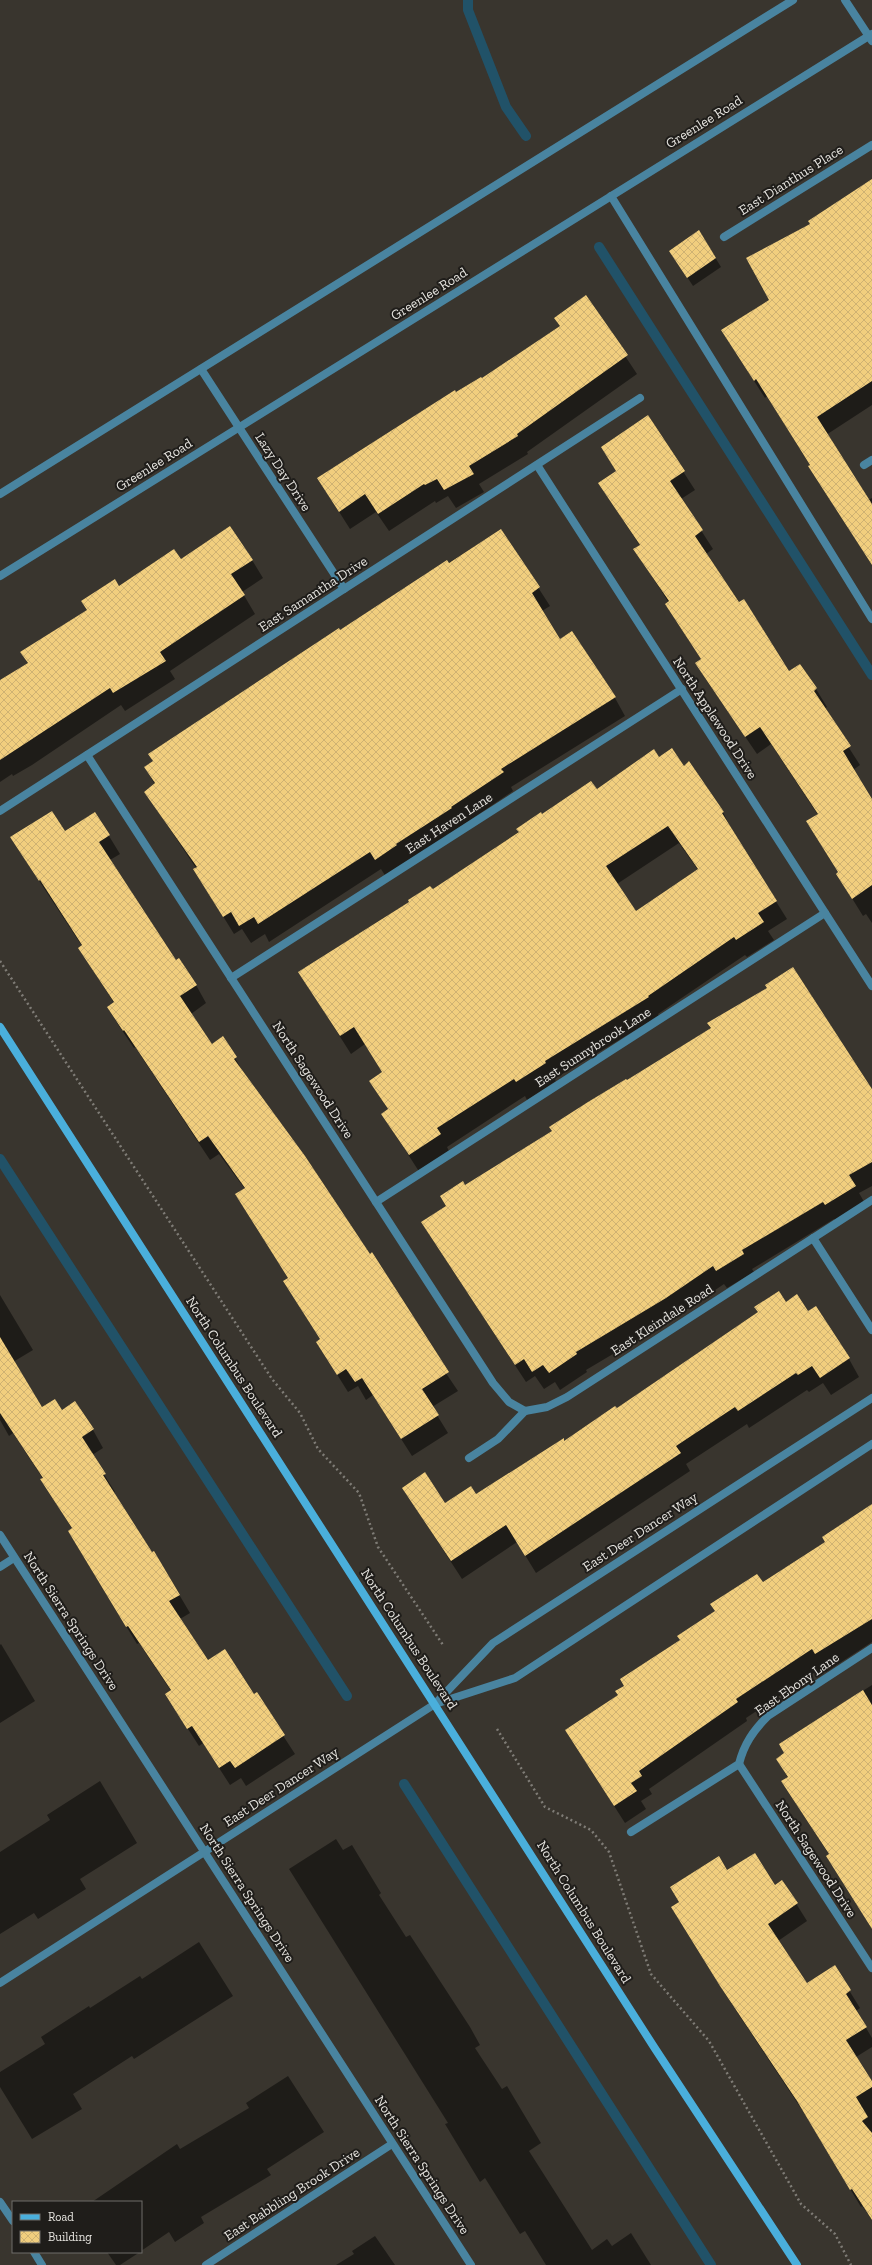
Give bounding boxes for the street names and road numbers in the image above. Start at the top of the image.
street label: Greenlee Road [663,92,746,152]
street label: East Dianthus Place [736,141,847,219]
street label: Greenlee Road [388,264,471,324]
street label: Lazy Day Drive [251,430,315,515]
street label: Greenlee Road [113,435,196,495]
street label: East Samantha Drive [255,552,371,636]
street label: North Applewood Drive [669,654,761,783]
street label: East Haven Lane [402,788,496,857]
street label: East Sunnybrook Lane [532,1003,655,1091]
street label: North Sagewood Drive [269,1018,357,1142]
street label: East Kleindale Road [608,1280,717,1359]
street label: North Columbus Boulevard [182,1293,286,1441]
street label: East Deer Dancer Way [579,1488,701,1575]
street label: North Sierra Springs Drive [20,1549,122,1694]
street label: North Columbus Boulevard [357,1565,461,1713]
street label: East Ebony Lane [752,1648,843,1719]
street label: East Deer Dancer Way [220,1743,342,1830]
street label: North Sagewood Drive [772,1797,860,1921]
street label: North Sierra Springs Drive [196,1821,298,1966]
street label: North Columbus Boulevard [533,1838,635,1987]
street label: North Sierra Springs Drive [371,2093,473,2238]
street label: East Babbling Brook Drive [221,2144,363,2244]

